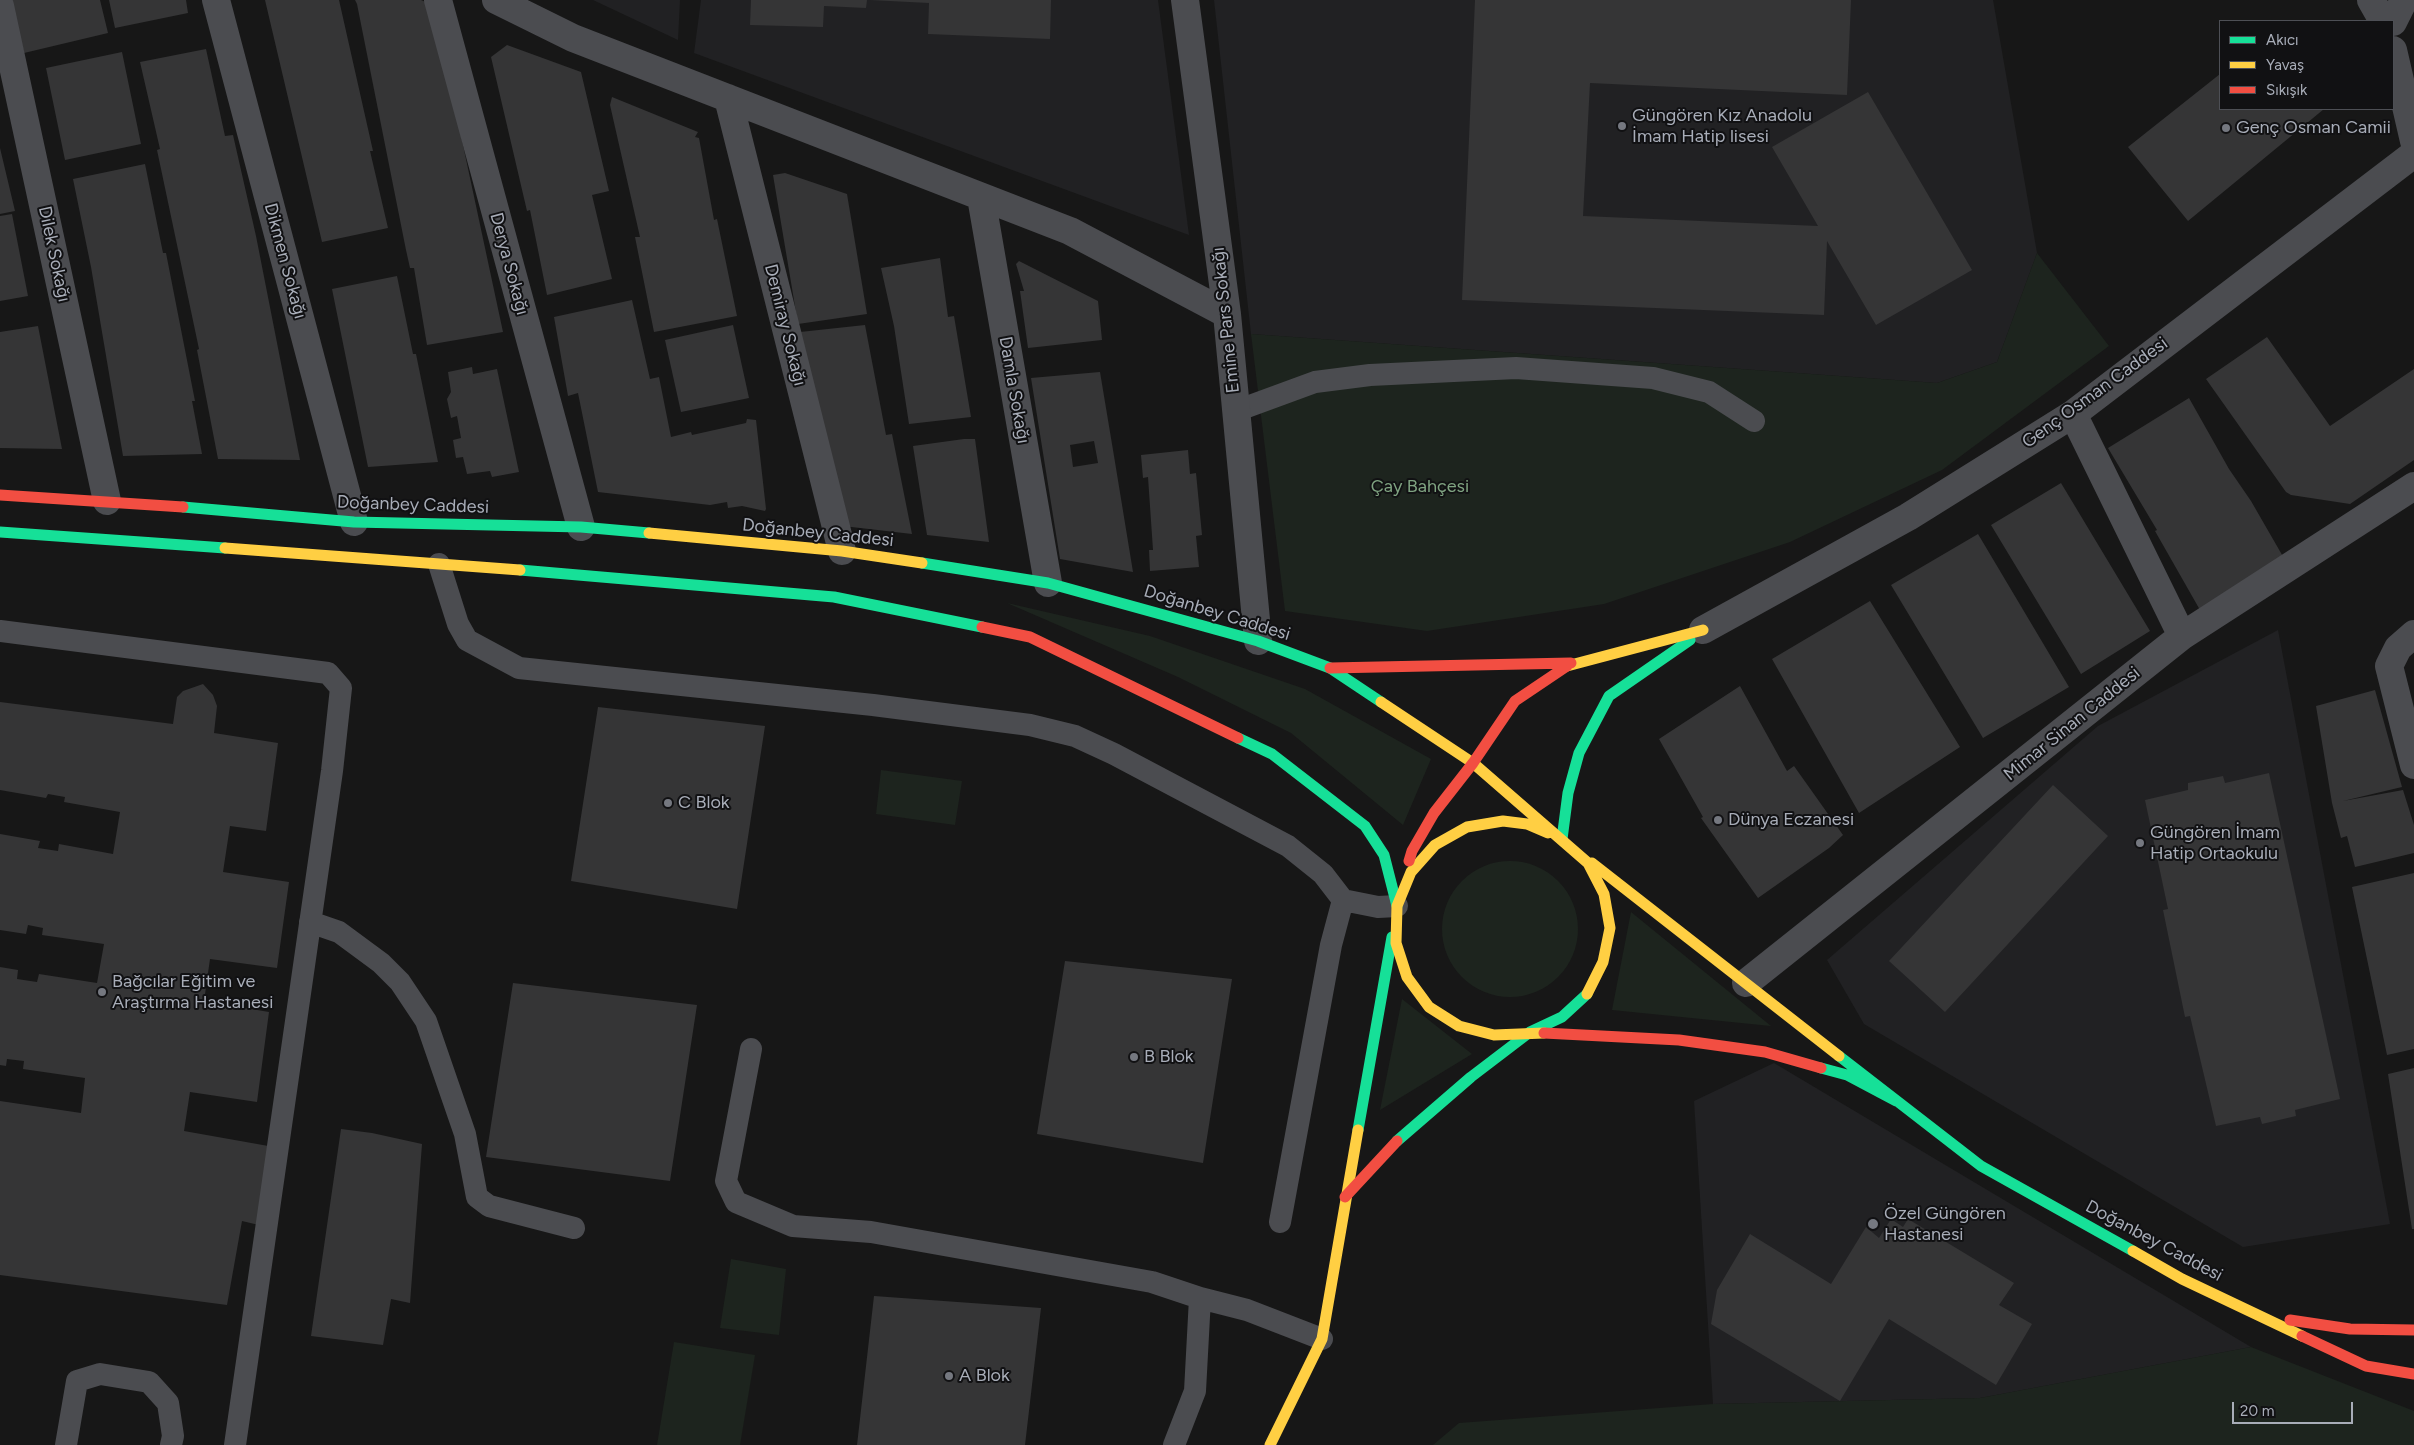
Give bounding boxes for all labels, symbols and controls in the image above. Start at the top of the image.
legend [2219,20,2394,110]
text: Akıcı [2266,31,2299,49]
text: Yavaş [2266,56,2304,74]
text: Sıkışık [2266,81,2307,99]
place label: Güngören Kız Anadolu İmam Hatip lisesi [1632,105,1812,148]
place label: Genç Osman Camii [2236,117,2391,139]
marker: Güngören Kız Anadolu İmam Hatip lisesi [1616,120,1628,132]
marker: Genç Osman Camii [2220,122,2232,134]
street label: Dikmen Sokağı [259,201,311,321]
street label: Dilek Sokağı [33,204,75,304]
street label: Derya Sokağı [485,210,533,318]
street label: Emine Pars Sokağı [1208,246,1244,394]
street label: Demiray Sokağı [759,262,811,388]
street label: Genç Osman Caddesi [2018,333,2172,453]
street label: Damla Sokağı [994,335,1034,445]
park label: Çay Bahçesi [1371,476,1469,498]
street label: Doğanbey Caddesi [337,492,489,518]
street label: Doğanbey Caddesi [741,514,895,552]
street label: Doğanbey Caddesi [1141,580,1293,646]
street label: Mimar Sinan Caddesi [2000,662,2144,786]
place label: C Blok [678,792,730,814]
marker: C Blok [662,797,674,809]
place label: Dünya Eczanesi [1728,809,1854,831]
marker: Dünya Eczanesi [1712,814,1724,826]
place label: Güngören İmam Hatip Ortaokulu [2150,822,2280,864]
marker: Güngören İmam Hatip Ortaokulu [2134,837,2146,849]
place label: Bağcılar Eğitim ve Araştırma Hastanesi [112,971,273,1014]
marker: Bağcılar Eğitim ve Araştırma Hastanesi [96,986,108,998]
place label: B Blok [1144,1046,1194,1068]
marker: B Blok [1128,1051,1140,1063]
street label: Doğanbey Caddesi [2082,1196,2226,1286]
place label: Özel Güngören Hastanesi [1884,1203,2006,1246]
marker: Özel Güngören Hastanesi [1866,1217,1880,1231]
place label: A Blok [959,1365,1010,1387]
marker: A Blok [943,1370,955,1382]
scale bar [2234,1392,2355,1424]
text: 20 m [2240,1402,2274,1420]

